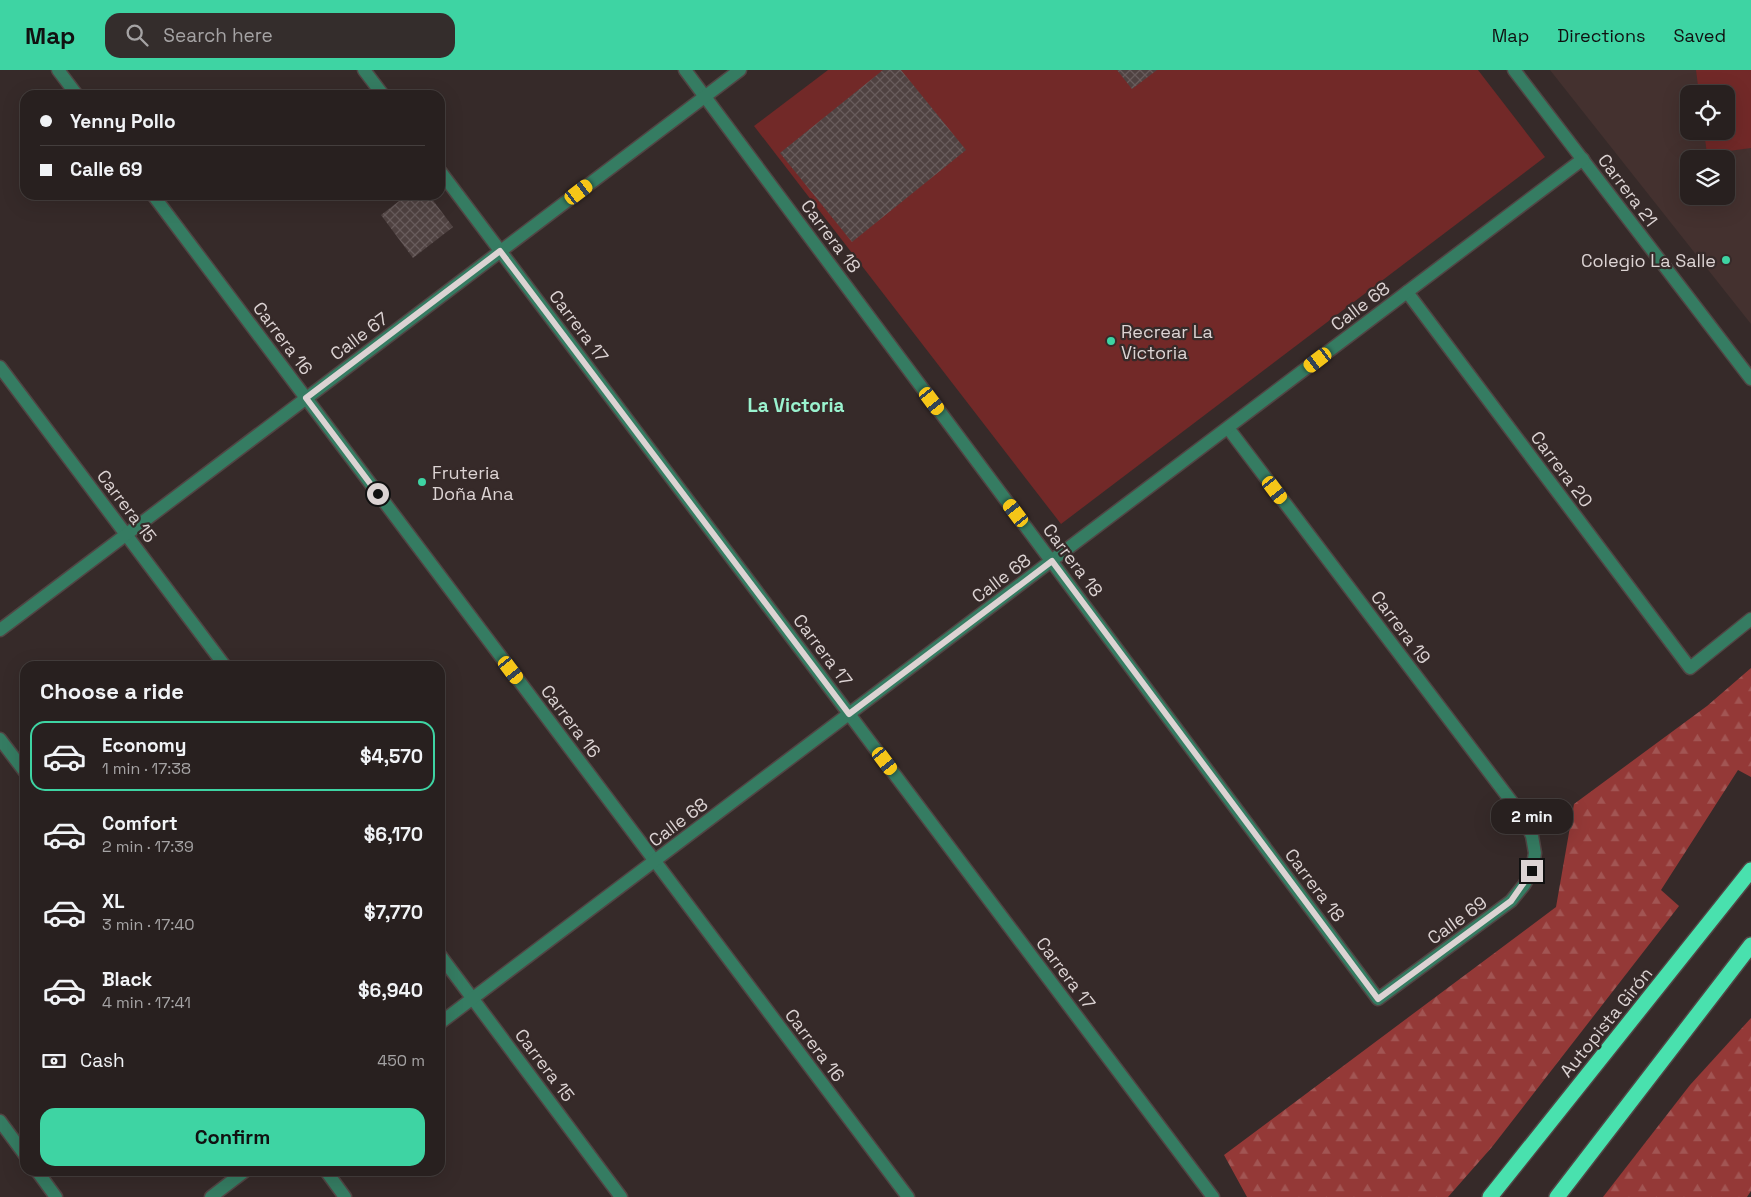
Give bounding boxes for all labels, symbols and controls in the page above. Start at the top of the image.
search box [105,13,455,58]
text: Map [25,20,75,51]
icon: search [123,21,151,49]
text: Search here [163,23,273,48]
text: Map [1492,24,1529,47]
text: Directions [1557,24,1646,47]
text: Saved [1674,24,1726,47]
map controls [1680,85,1735,205]
button: locate [1680,85,1735,140]
text: Yenny Pollo [70,109,176,134]
street label: Carrera 21 [1593,149,1663,231]
button: layers [1680,150,1735,205]
text: Calle 69 [70,157,143,182]
car [562,177,595,207]
street label: Carrera 18 [796,195,866,277]
place label: Colegio La Salle [1581,249,1716,272]
marker: Colegio La Salle [1720,254,1732,266]
street label: Calle 68 [1326,276,1394,336]
street label: Carrera 17 [544,285,614,367]
street label: Carrera 16 [248,297,318,379]
street label: Calle 67 [325,307,393,365]
place label: Recrear La Victoria [1121,320,1213,364]
marker: Recrear La Victoria [1105,335,1117,347]
car [1301,345,1334,375]
car [916,385,947,417]
district label: La Victoria [747,393,845,418]
street label: Carrera 20 [1526,426,1598,512]
place label: Fruteria Doña Ana [432,461,514,505]
street label: Carrera 15 [92,465,162,547]
car [1259,474,1290,506]
marker: Fruteria Doña Ana [416,476,428,488]
route start [367,483,389,505]
car [1000,497,1031,529]
street label: Carrera 18 [1038,519,1108,601]
street label: Calle 68 [967,548,1035,608]
street label: Carrera 19 [1366,586,1436,668]
street label: Carrera 17 [788,609,858,691]
car [495,654,526,686]
text: Choose a ride [40,677,184,705]
street label: Carrera 16 [536,680,606,762]
text: Economy [102,733,186,758]
icon: car [42,734,87,779]
text: $4,570 [360,744,423,769]
car [869,745,900,777]
text: 1 min · 17:38 [102,758,191,779]
street label: Calle 68 [644,792,712,852]
callout: 2 min [1491,798,1573,834]
text: 2 min [1511,806,1553,827]
text: Comfort [102,811,178,836]
icon: car [42,812,87,857]
text: $6,170 [364,822,423,847]
text: 2 min · 17:39 [102,836,194,857]
street label: Carrera 18 [1280,844,1350,926]
route end [1521,860,1543,882]
text: XL [102,889,125,914]
icon: car [42,890,87,935]
street label: Calle 69 [1423,891,1491,949]
text: $7,770 [364,900,423,925]
text: 3 min · 17:40 [102,914,195,935]
street label: Carrera 17 [1031,932,1101,1014]
street label: Autopista Girón [1555,962,1657,1082]
text: Black [102,967,152,992]
icon: car [42,968,87,1013]
text: $6,940 [358,978,423,1003]
text: 4 min · 17:41 [102,992,191,1013]
street label: Carrera 16 [780,1004,850,1086]
street label: Carrera 15 [510,1024,580,1106]
icon: cash [40,1047,68,1075]
text: Cash [80,1048,125,1073]
text: 450 m [377,1050,425,1071]
button: Confirm [40,1108,425,1166]

